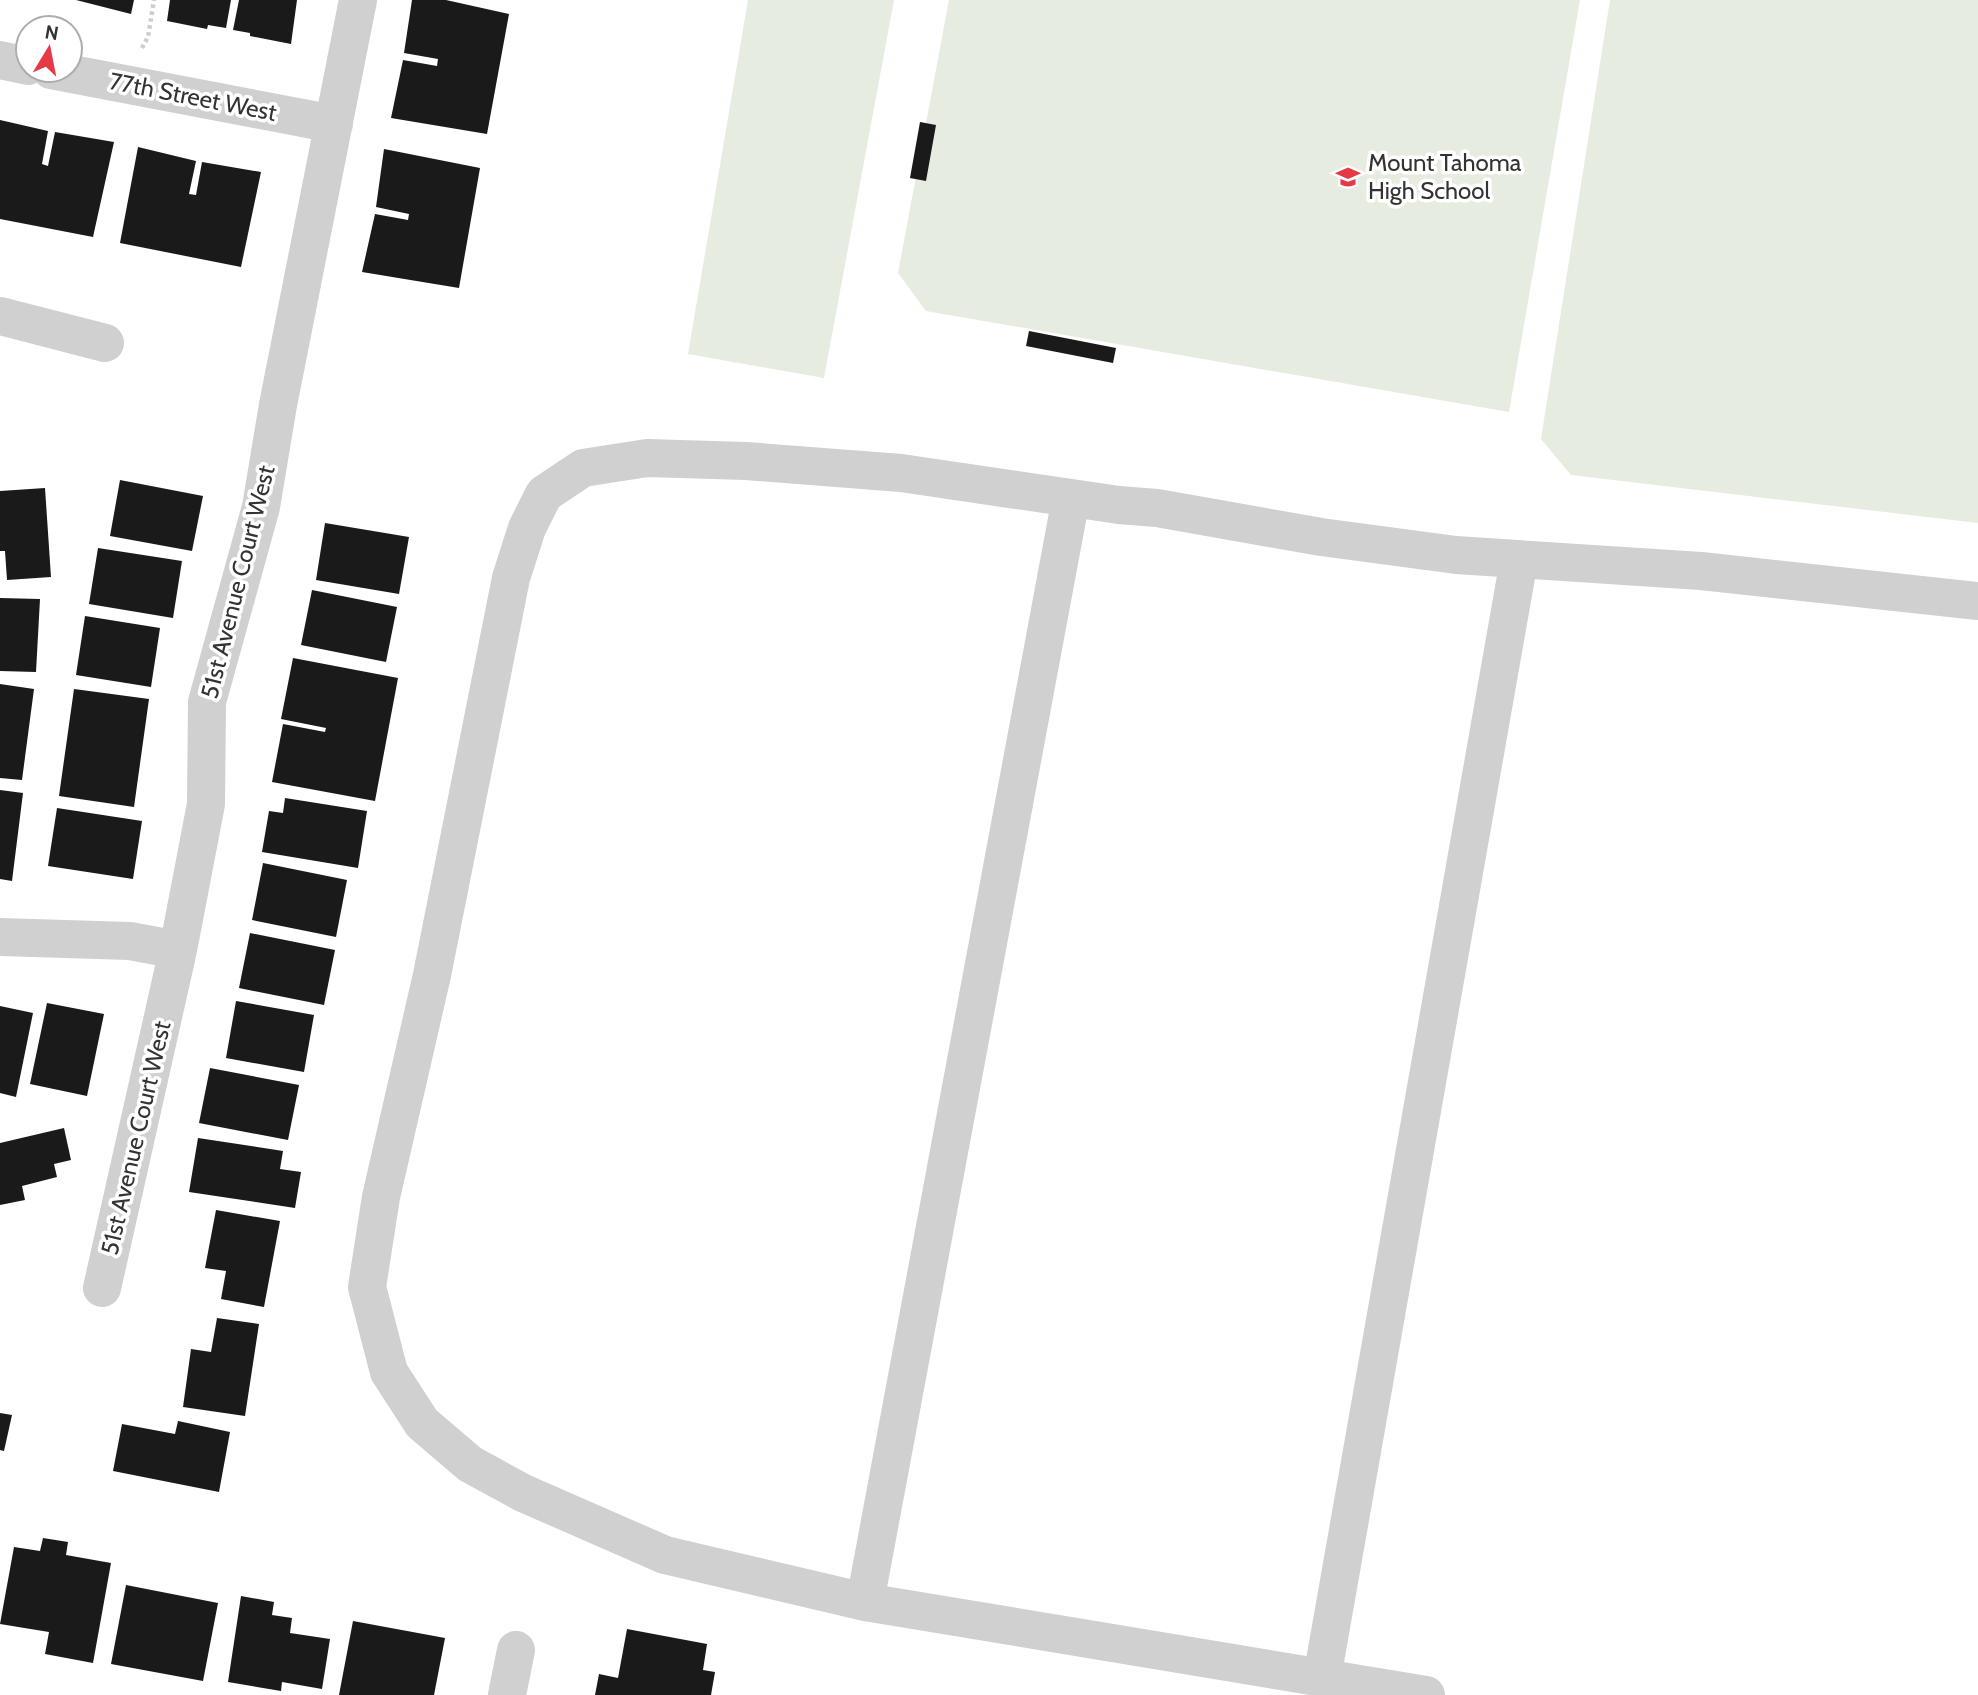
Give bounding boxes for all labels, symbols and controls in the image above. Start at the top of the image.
north arrow [14,14,84,84]
text: N [43,20,60,45]
street label: 77th Street West [107,66,279,127]
place label: Mount Tahoma High School [1368,148,1522,205]
school or university icon: Mount Tahoma High School [1334,163,1362,191]
street label: 51st Avenue Court West [195,462,281,701]
street label: 51st Avenue Court West [94,1018,177,1258]

